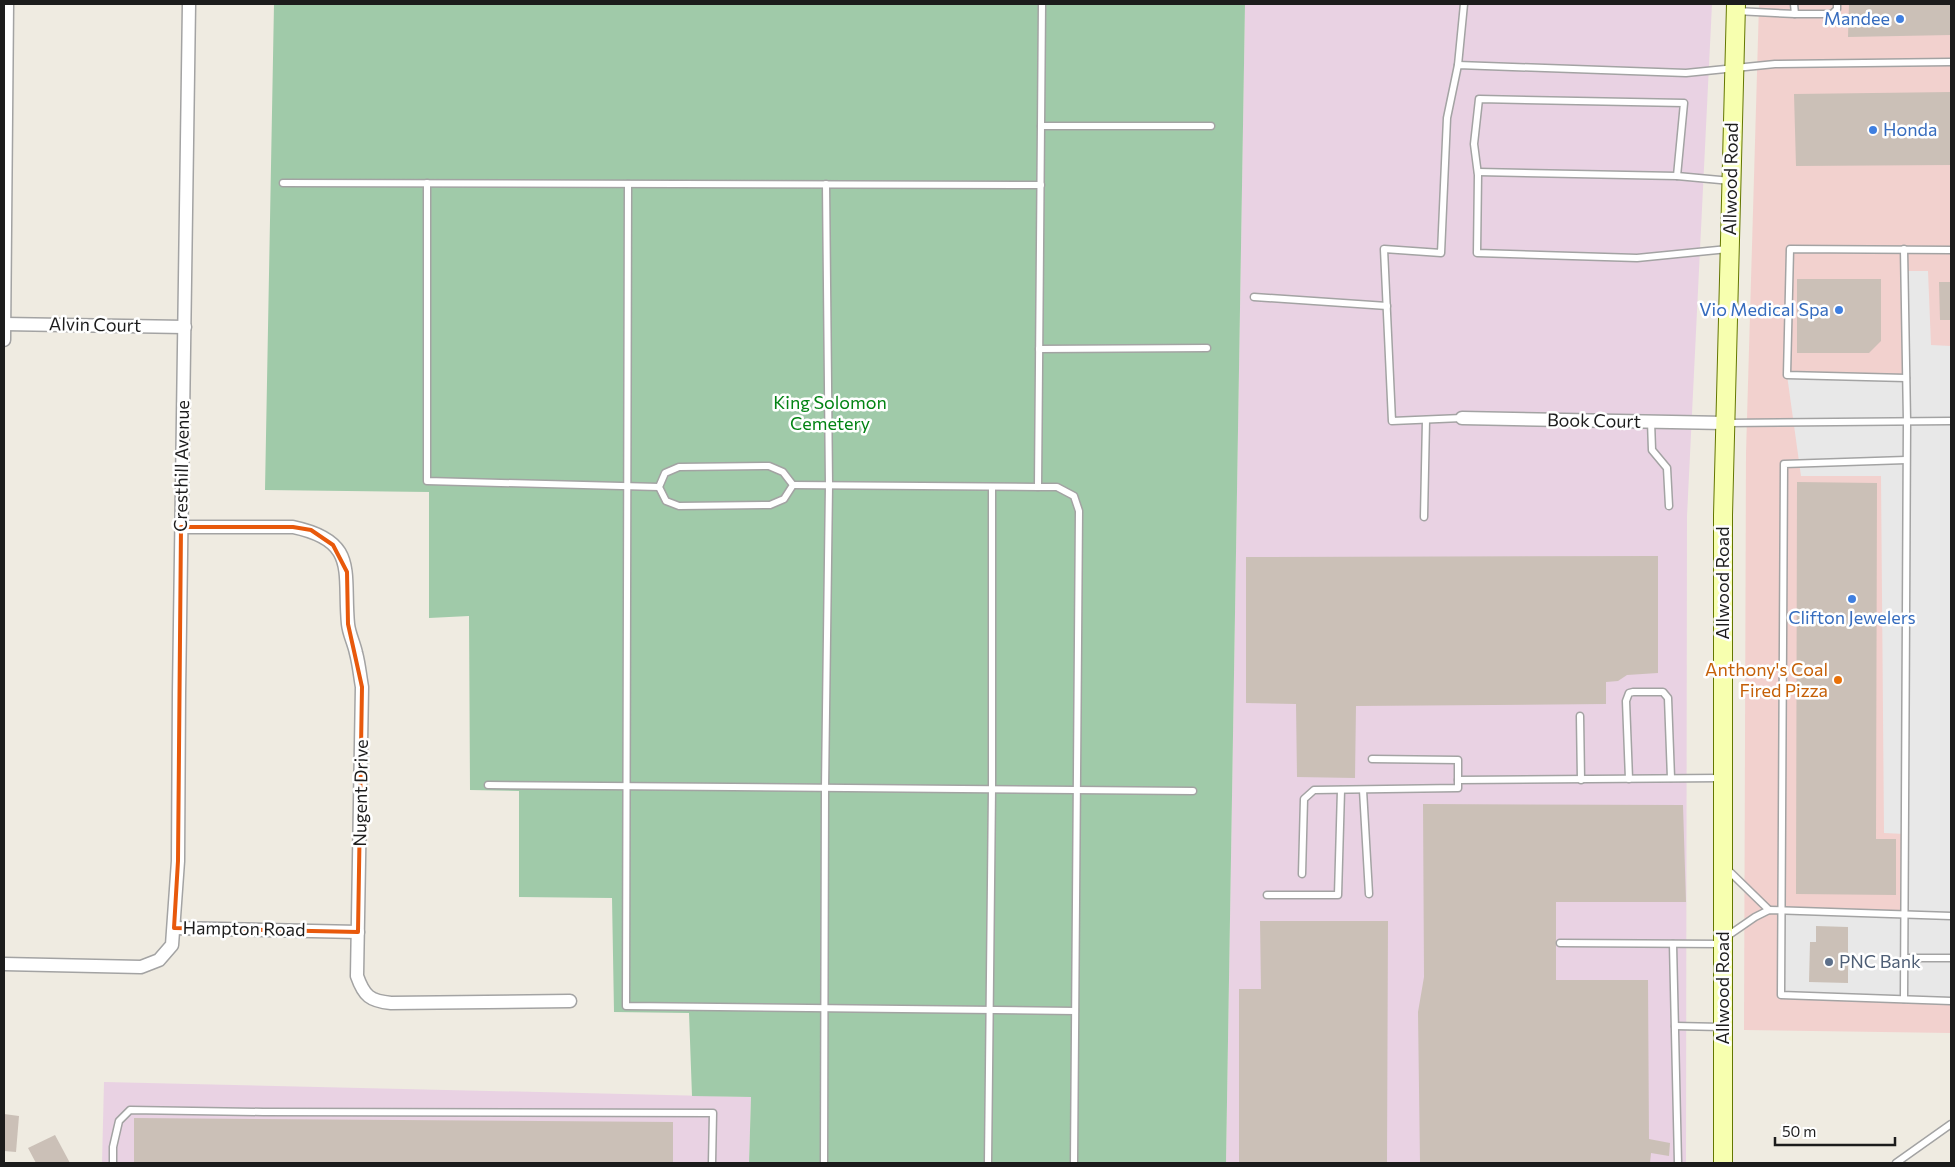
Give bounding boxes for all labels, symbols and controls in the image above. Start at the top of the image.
place label: Mandee [1824,7,1890,29]
marker: Mandee [1894,13,1906,25]
place label: Honda [1883,118,1937,140]
street label: Allwood Road [1718,122,1742,236]
marker: Honda [1867,124,1879,136]
place label: Vio Medical Spa [1699,298,1829,320]
marker: Vio Medical Spa [1833,304,1845,316]
street label: Alvin Court [49,312,141,336]
park label: King Solomon Cemetery [773,391,887,434]
street label: Cresthill Avenue [169,400,193,532]
street label: Book Court [1547,408,1641,432]
street label: Allwood Road [1711,526,1733,640]
marker: Clifton Jewelers [1846,593,1858,605]
place label: Clifton Jewelers [1788,606,1916,628]
place label: Anthony's Coal Fired Pizza [1705,658,1828,701]
marker: Anthony's Coal Fired Pizza [1832,674,1844,686]
street label: Nugent Drive [348,739,372,847]
street label: Hampton Road [182,916,306,940]
street label: Allwood Road [1711,931,1733,1045]
place label: PNC Bank [1839,950,1921,972]
marker: PNC Bank [1823,956,1835,968]
scale bar [1775,1114,1895,1146]
text: 50 m [1782,1122,1816,1140]

